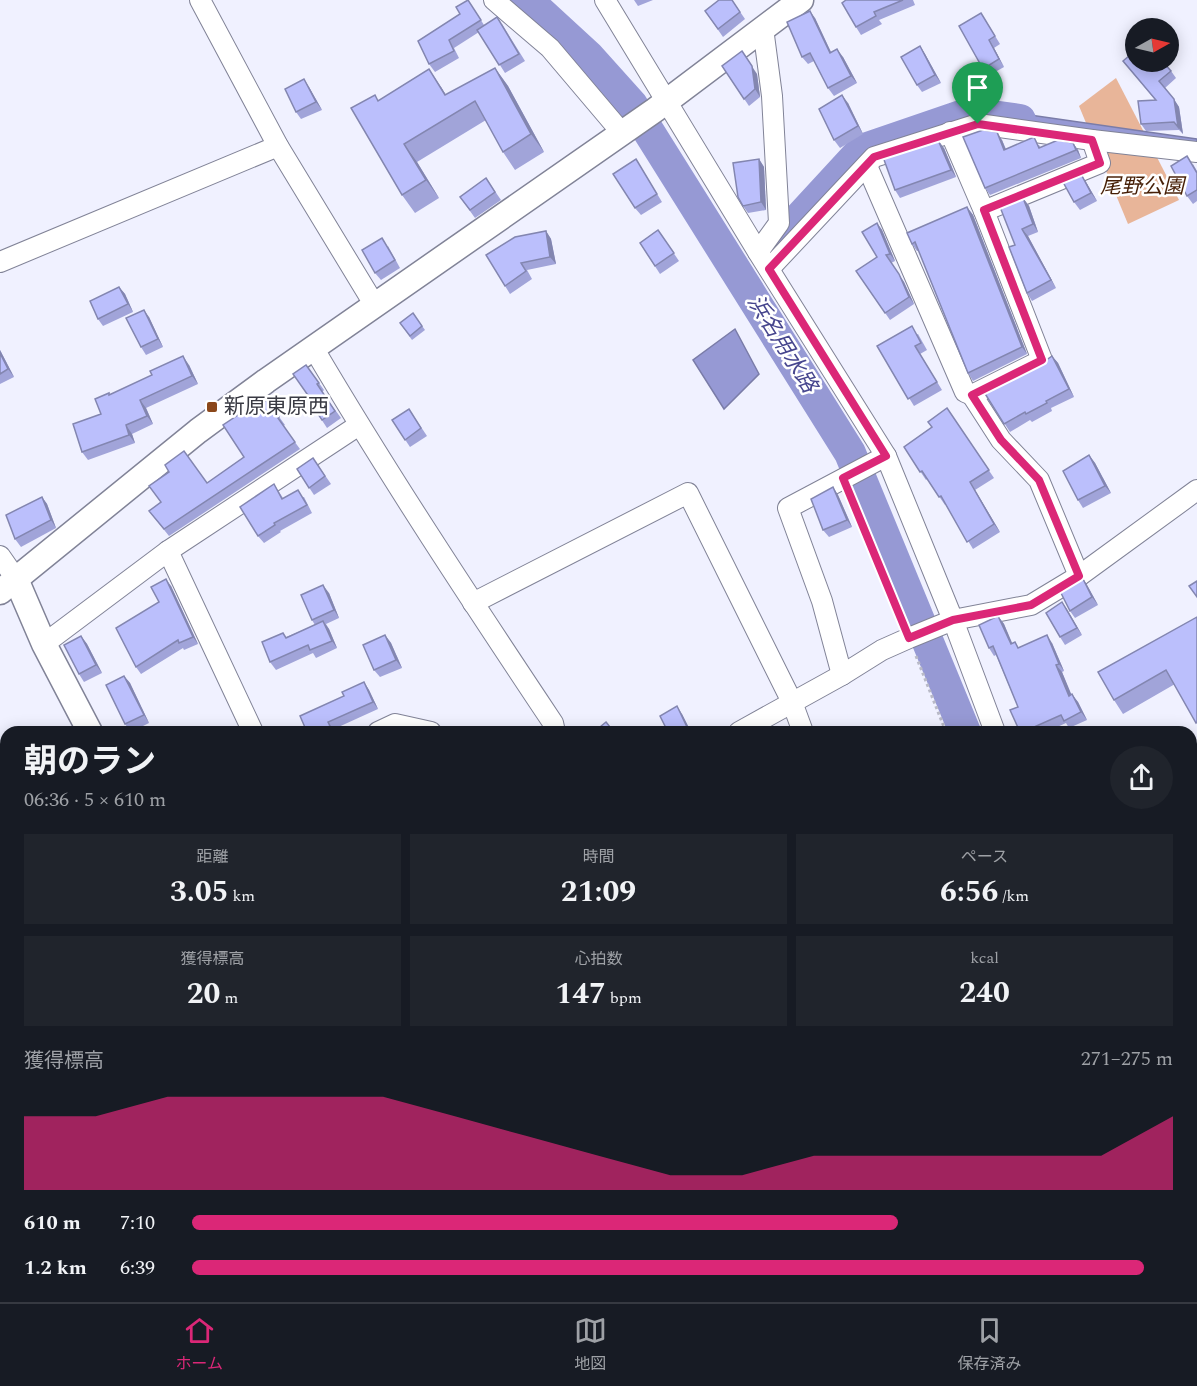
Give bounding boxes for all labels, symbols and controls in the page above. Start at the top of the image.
north arrow [1125,18,1179,72]
map controls [1125,18,1179,72]
pin [952,62,1003,124]
icon: arrive [961,71,994,104]
park label: 尾野公園 [1100,171,1187,203]
water label: 浜名用水路 [739,289,826,401]
place label: 新原東原西 [224,391,329,423]
marker: 新原東原西 [205,400,219,414]
text: 朝のラン [24,737,156,787]
button: share [1110,746,1173,809]
text: 06:36 · 5 × 610 m [24,785,166,815]
text: 距離 [196,845,229,869]
text: 時間 [582,845,615,869]
text: ペース [961,845,1008,869]
text: 3.05 [170,869,228,915]
text: 21:09 [561,869,636,915]
text: 6:56 [940,869,998,915]
text: km [228,884,255,908]
text: /km [998,884,1029,908]
text: kcal [970,946,999,970]
text: 獲得標高 [180,947,245,971]
text: 心拍数 [574,947,623,971]
text: 240 [959,970,1010,1016]
text: 20 [187,971,220,1017]
text: 147 [555,971,606,1017]
text: m [220,986,238,1010]
text: bpm [606,986,642,1010]
text: 271–275 m [1081,1044,1173,1074]
text: 獲得標高 [24,1046,104,1076]
text: 610 m [24,1208,81,1238]
text: 7:10 [120,1208,155,1238]
text: 1.2 km [24,1253,87,1283]
text: 6:39 [120,1253,155,1283]
tab: ホーム [175,1314,223,1376]
tab: 地図 [574,1314,607,1376]
tab: 保存済み [958,1314,1022,1376]

